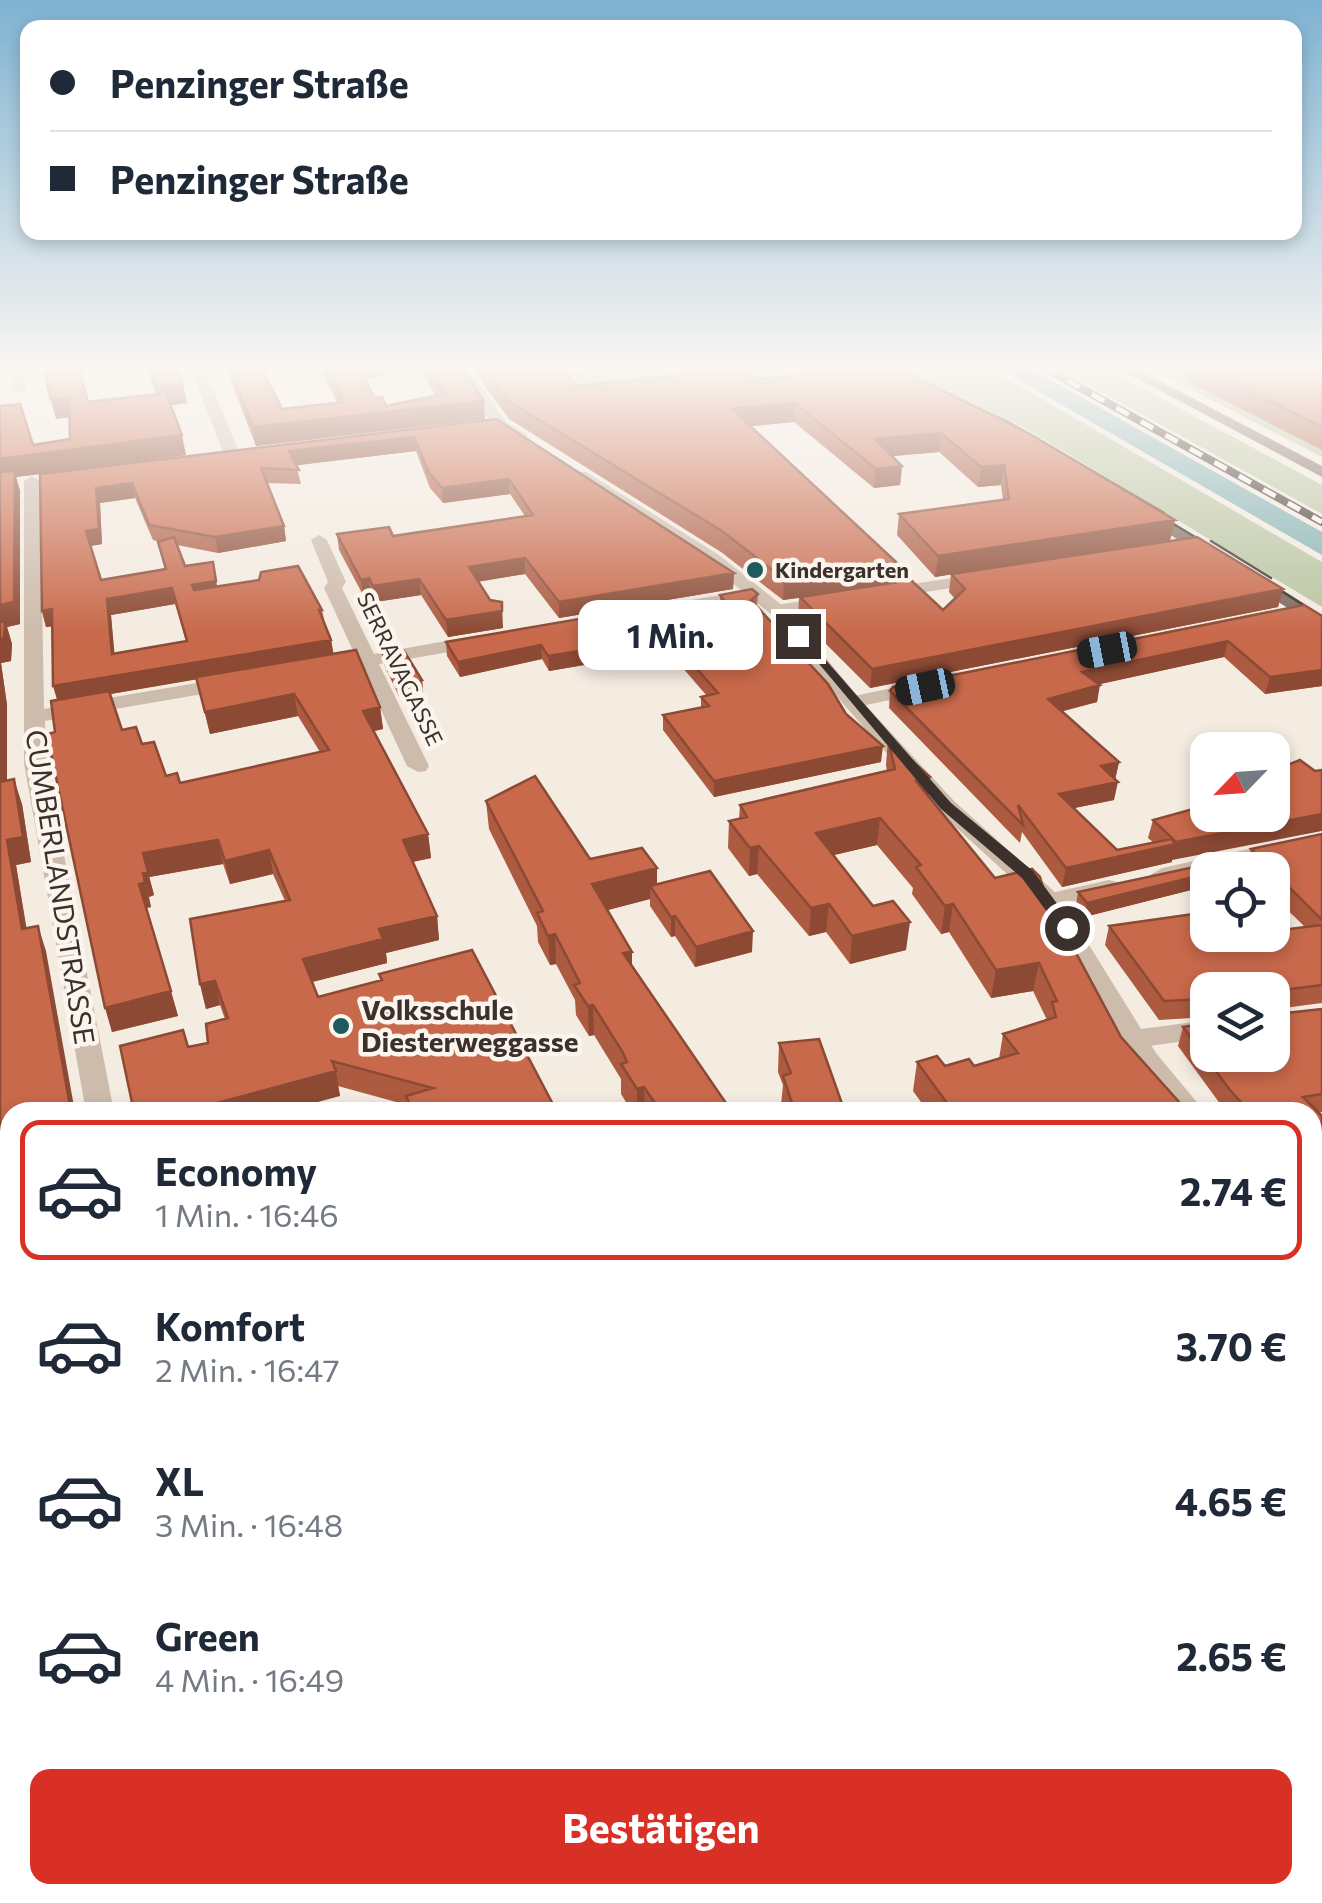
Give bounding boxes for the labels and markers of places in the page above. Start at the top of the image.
place label: Kindergarten [775,556,909,583]
marker: Kindergarten [744,559,766,581]
place label: Volksschule Diesterweggasse [361,992,579,1058]
marker: Volksschule Diesterweggasse [330,1015,352,1037]

